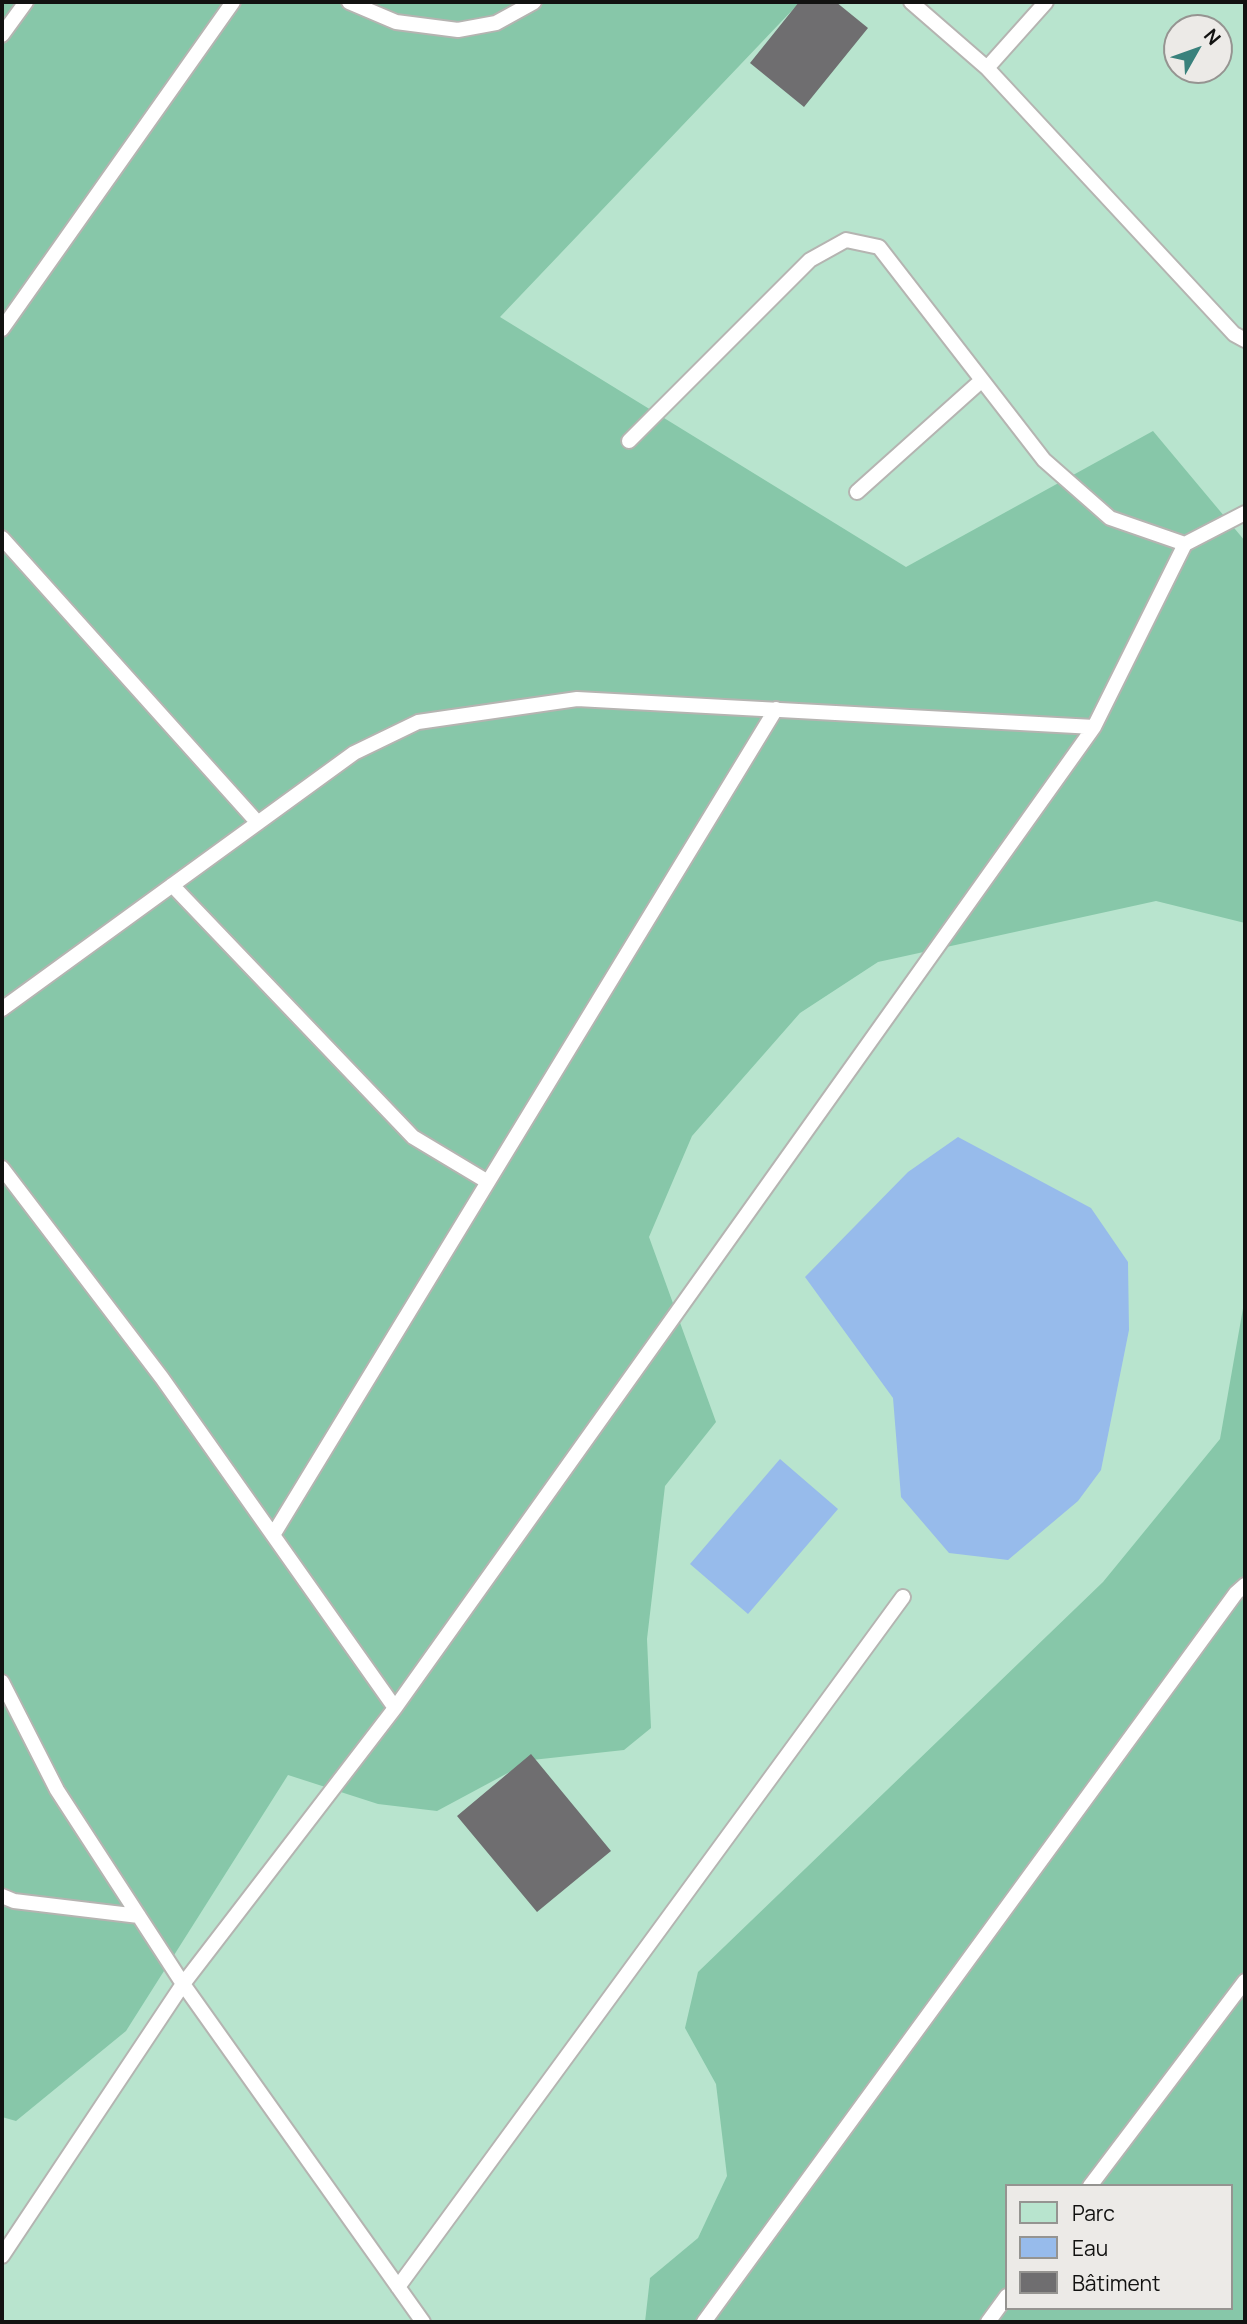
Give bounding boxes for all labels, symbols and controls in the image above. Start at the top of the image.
north arrow [1163,14,1233,84]
text: N [1198,23,1227,50]
legend [1006,2184,1233,2310]
text: Parc [1072,2199,1115,2227]
text: Eau [1072,2234,1108,2262]
text: Bâtiment [1072,2269,1160,2297]

